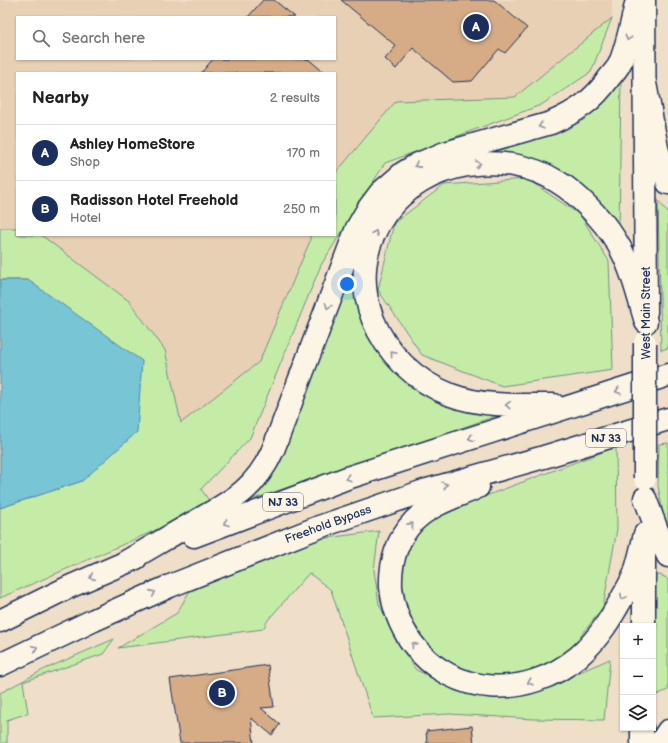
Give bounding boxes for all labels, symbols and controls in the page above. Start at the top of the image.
pin: A [463,12,489,42]
search box [16,16,336,60]
icon: search [30,27,52,49]
text: Search here [62,29,145,48]
one-way arrow [624,34,633,41]
text: Nearby [32,88,89,108]
text: 2 results [270,90,320,106]
one-way arrow [538,121,544,129]
text: Ashley HomeStore [70,135,195,154]
text: A [41,145,49,161]
text: 170 m [287,145,320,161]
text: Shop [70,154,100,170]
one-way arrow [475,159,481,168]
one-way arrow [414,160,422,168]
text: Radisson Hotel Freehold [70,191,238,210]
text: B [40,201,50,217]
text: 250 m [283,201,320,217]
text: Hotel [70,210,101,226]
one-way arrow [370,229,378,237]
street label: West Main Street [639,266,654,359]
your location [337,274,357,294]
one-way arrow [324,302,332,309]
one-way arrow [391,351,398,359]
one-way arrow [614,386,621,395]
one-way arrow [505,400,511,409]
road number: NJ 33 [586,429,626,447]
one-way arrow [468,433,475,442]
one-way arrow [344,473,351,482]
one-way arrow [442,481,449,490]
road number: NJ 33 [263,493,303,511]
street label: Freehold Bypass [283,502,374,547]
one-way arrow [222,518,229,526]
one-way arrow [406,522,414,530]
one-way arrow [89,572,97,580]
one-way arrow [149,590,156,598]
one-way arrow [620,593,627,600]
map controls [620,623,656,731]
button: + [620,623,656,659]
one-way arrow [412,642,419,649]
one-way arrow [31,645,38,653]
button: − [620,659,656,695]
one-way arrow [526,677,533,686]
pin: B [209,678,235,708]
button: layers [620,695,656,731]

